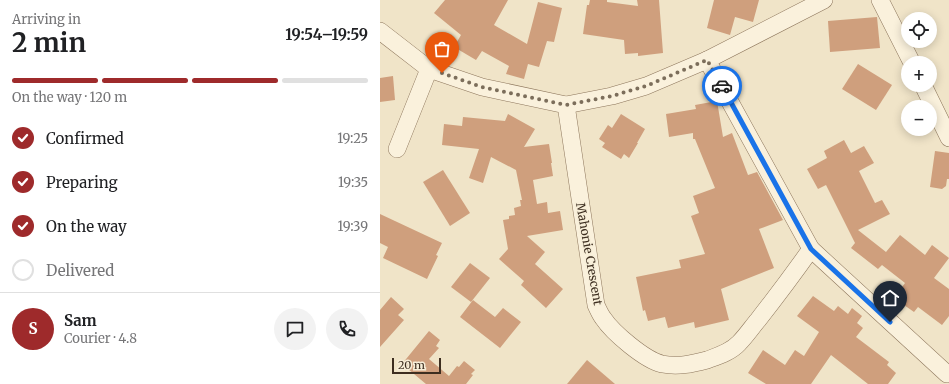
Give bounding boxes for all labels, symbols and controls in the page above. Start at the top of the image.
text: Arriving in [12,11,81,28]
map controls [901,12,937,136]
button: locate [901,12,937,48]
text: 19:54–19:59 [285,25,368,44]
text: 2 min [12,26,86,59]
pin [425,32,459,73]
icon: bag [431,38,453,60]
button: + [901,56,937,92]
courier [702,66,742,106]
icon: car [711,75,733,97]
text: On the way · 120 m [12,89,127,106]
button: − [901,100,937,136]
icon: check [12,127,34,149]
text: Confirmed [46,129,124,148]
text: 19:25 [337,130,368,147]
icon: check [12,171,34,193]
text: Preparing [46,173,118,192]
text: 19:35 [338,174,368,191]
street label: Mahonie Crescent [573,201,606,307]
icon: check [12,215,34,237]
text: On the way [46,217,127,236]
text: 19:39 [337,218,368,235]
text: Delivered [46,261,114,280]
pin [873,281,907,322]
icon: home [879,287,901,309]
button: chat [274,308,316,350]
button: phone [326,308,368,350]
text: Sam [64,311,97,330]
text: S [28,319,38,338]
text: Courier · 4.8 [64,330,137,347]
scale bar [392,356,441,375]
text: 20 m [398,358,425,372]

